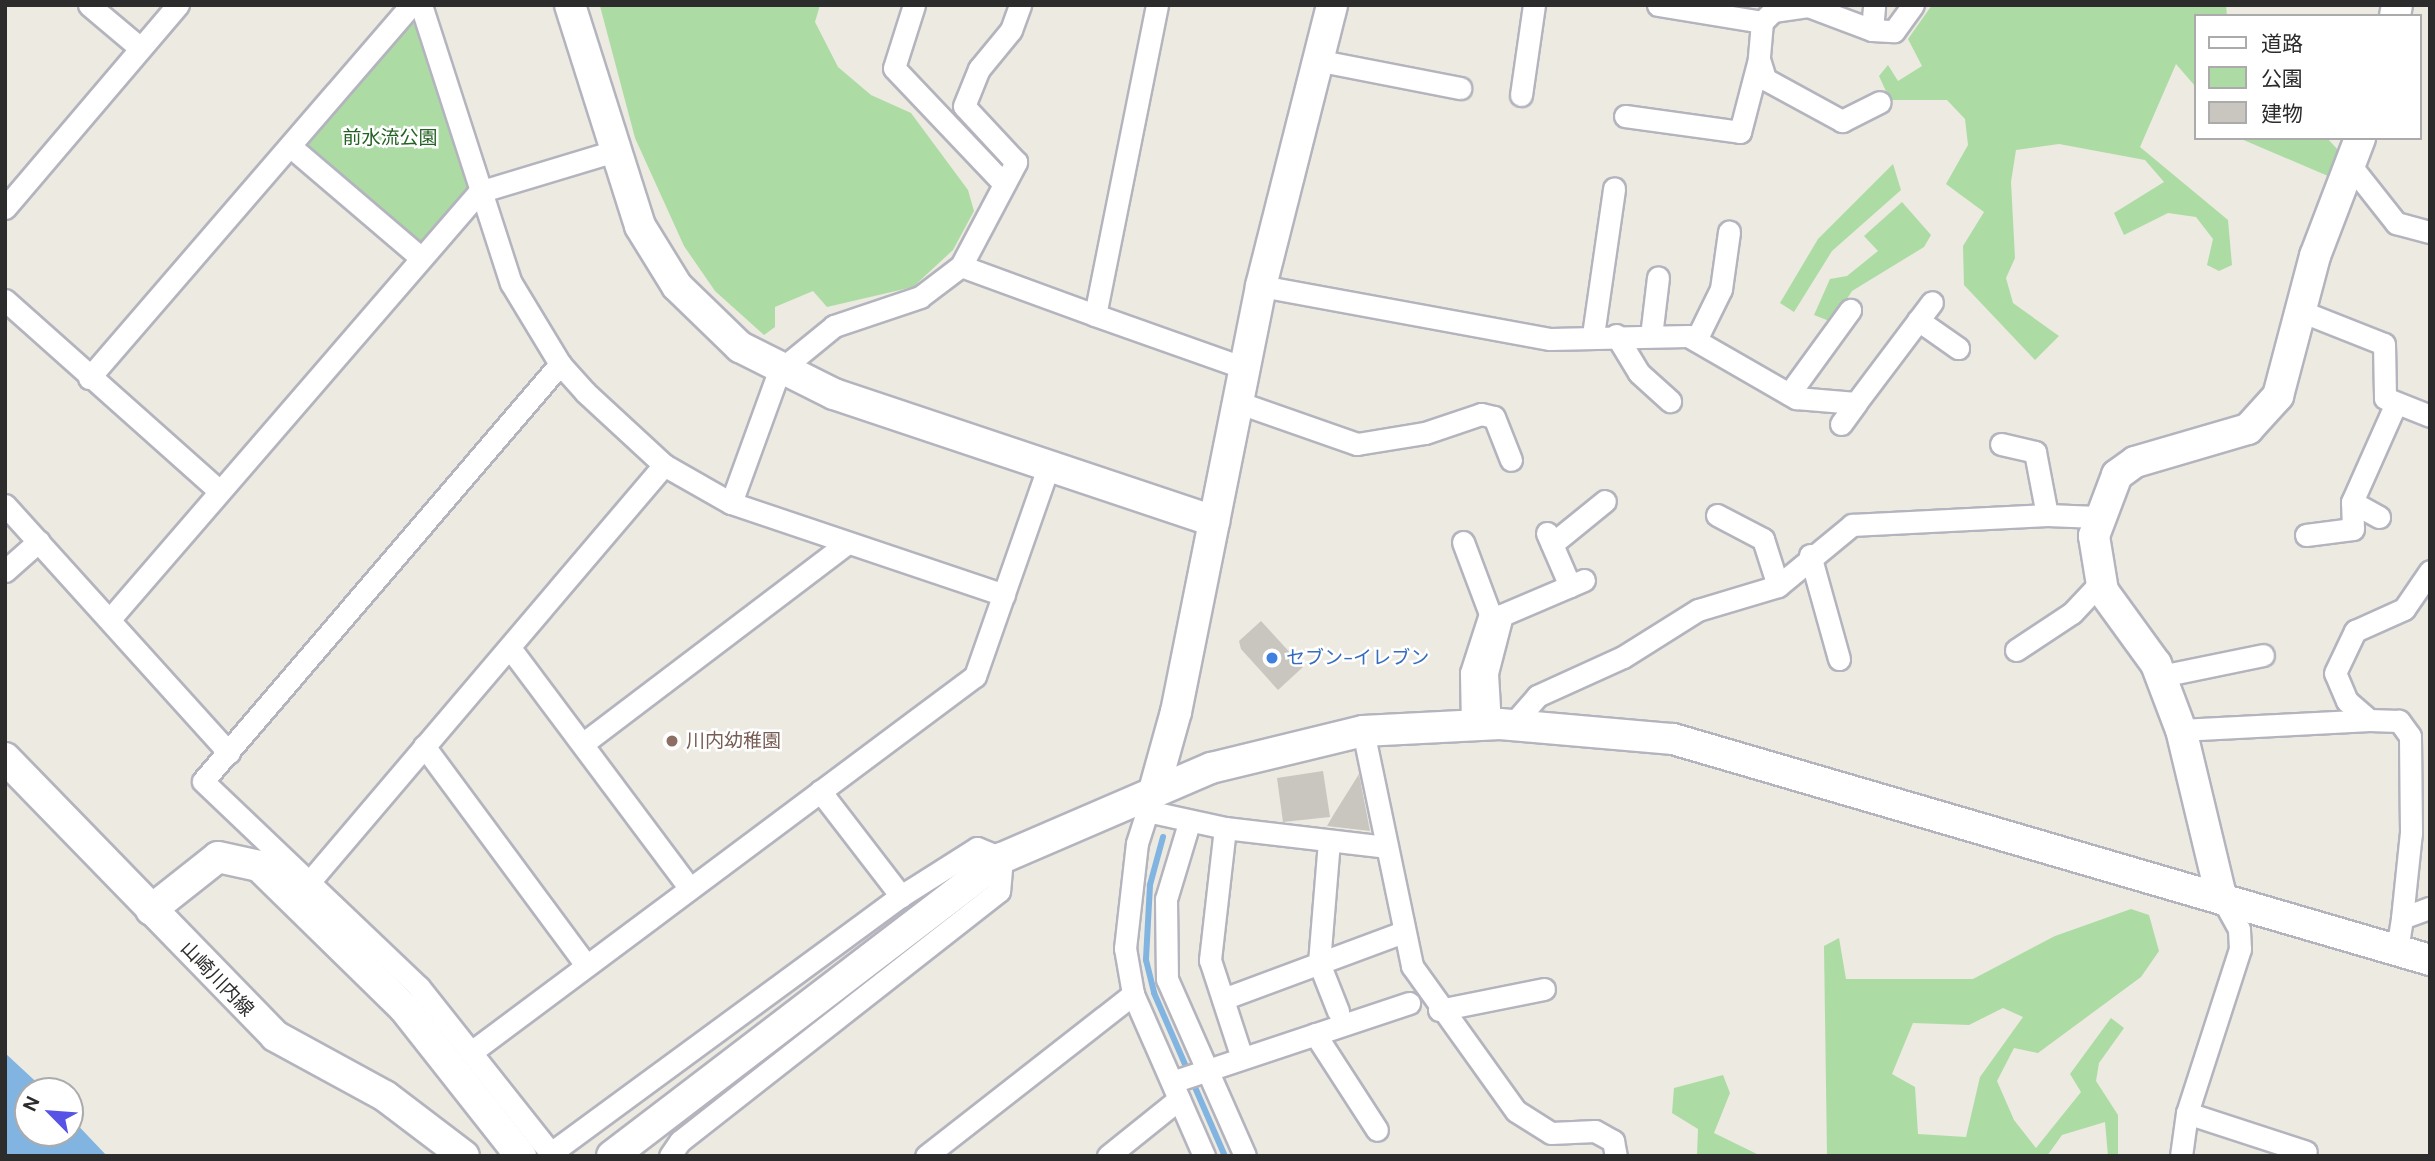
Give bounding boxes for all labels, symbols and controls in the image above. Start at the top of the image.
legend [2194,14,2421,140]
text: 道路 [2261,30,2303,58]
text: 公園 [2261,65,2303,93]
text: 建物 [2261,100,2303,128]
park label: 前水流公園 [343,127,437,149]
place label: セブン-イレブン [1286,647,1429,669]
marker: セブン-イレブン [1264,650,1280,666]
place label: 川内幼稚園 [686,730,781,752]
marker: 川内幼稚園 [664,733,680,749]
street label: 山崎川内線 [176,937,258,1021]
north arrow [14,1077,84,1147]
text: N [17,1092,46,1115]

